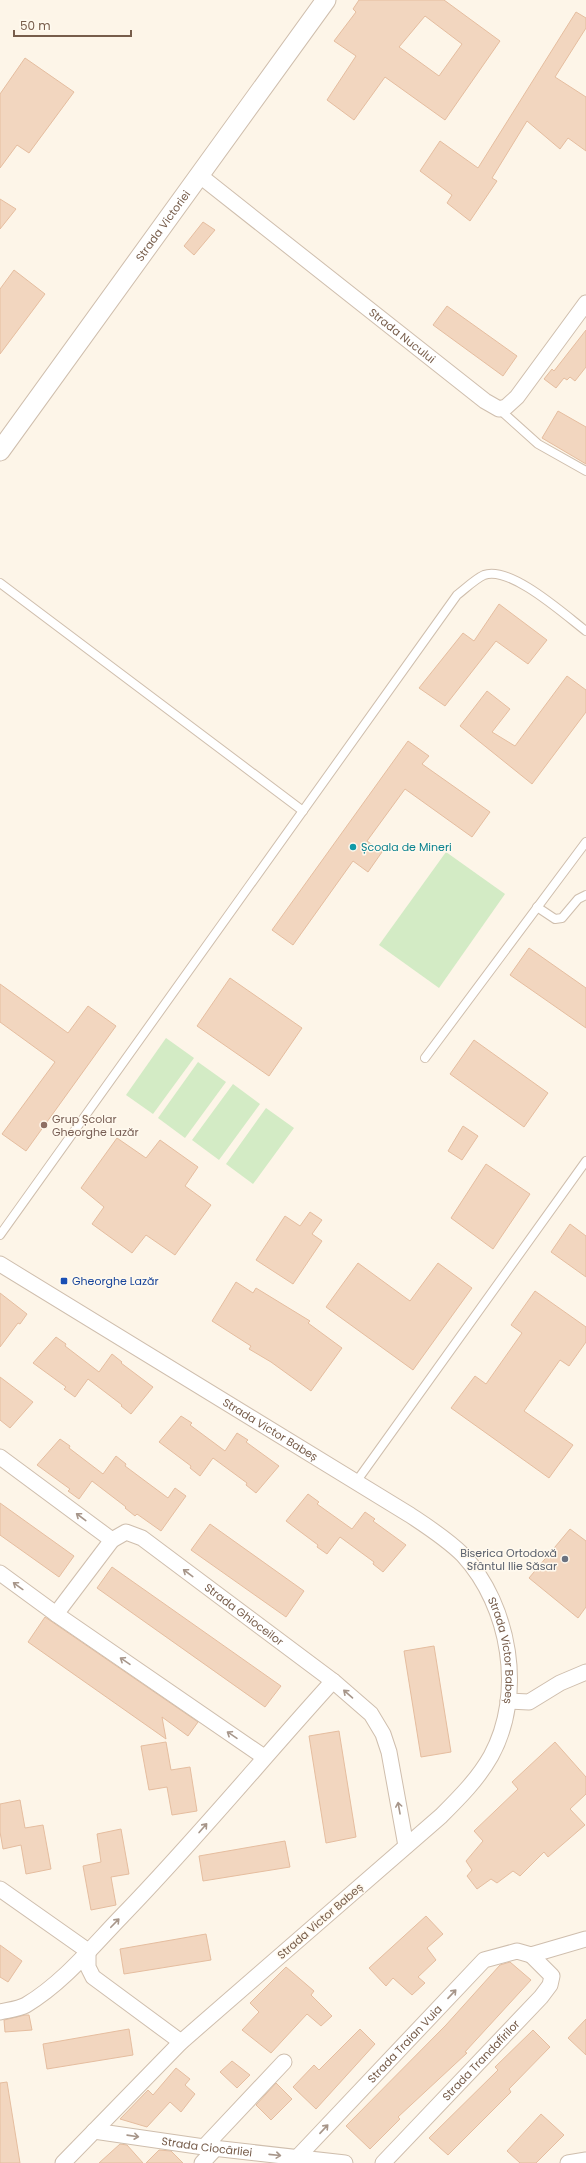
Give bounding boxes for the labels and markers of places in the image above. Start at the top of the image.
place label: Școala de Mineri [361,839,452,855]
marker: Școala de Mineri [348,842,358,852]
place label: Grup Școlar Gheorghe Lazăr [52,1111,139,1140]
marker: Grup Școlar Gheorghe Lazăr [39,1120,49,1130]
place label: Gheorghe Lazăr [72,1273,159,1289]
marker: Gheorghe Lazăr [59,1276,69,1286]
place label: Biserica Ortodoxă Sfântul Ilie Săsar [460,1545,557,1574]
marker: Biserica Ortodoxă Sfântul Ilie Săsar [560,1554,570,1564]

